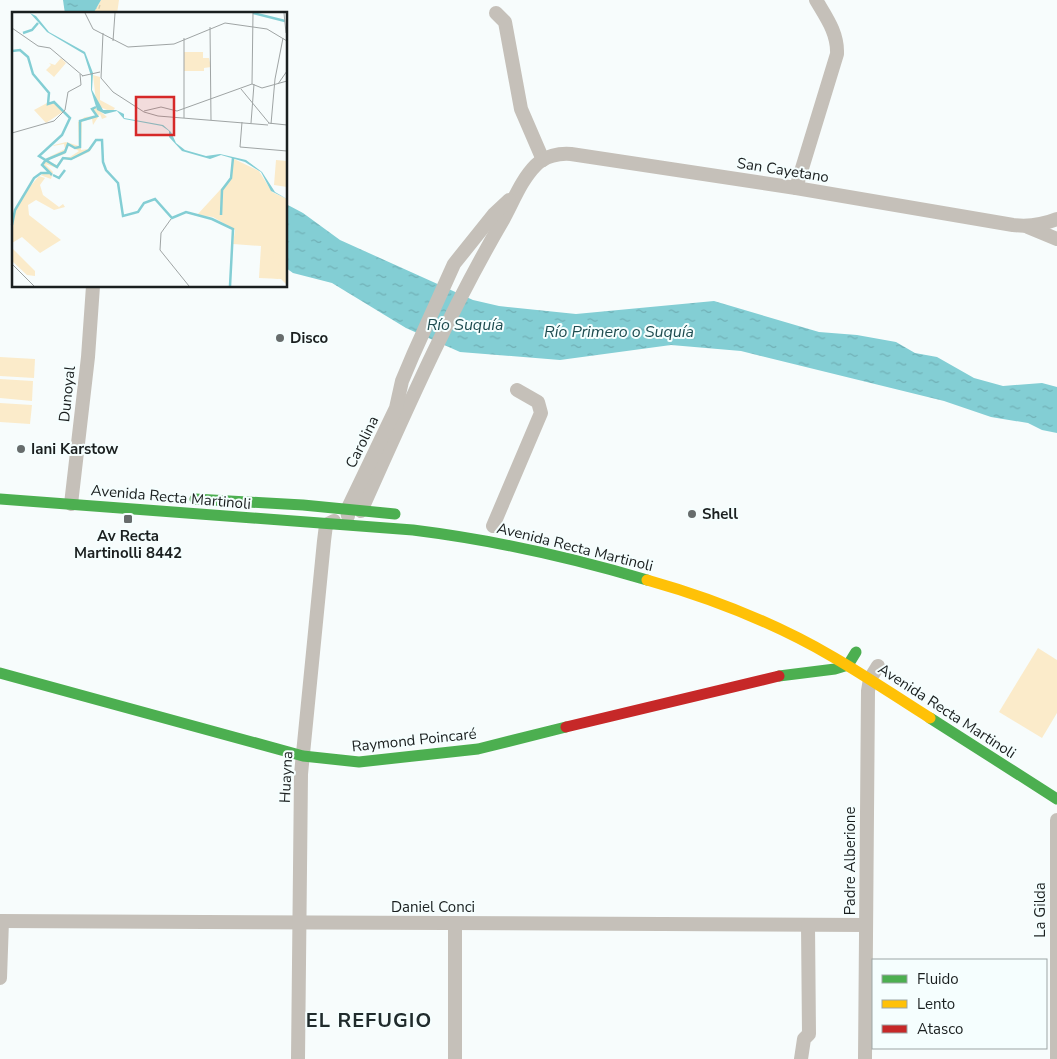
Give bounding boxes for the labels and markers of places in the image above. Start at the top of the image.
place label: Disco [290,328,329,348]
marker: Disco [274,332,286,344]
place label: Iani Karstow [31,439,118,459]
marker: Iani Karstow [15,443,27,455]
place label: Shell [702,504,738,524]
marker: Shell [686,508,698,520]
marker: Av Recta Martinolli 8442 [122,513,134,525]
place label: Av Recta Martinolli 8442 [74,526,182,563]

